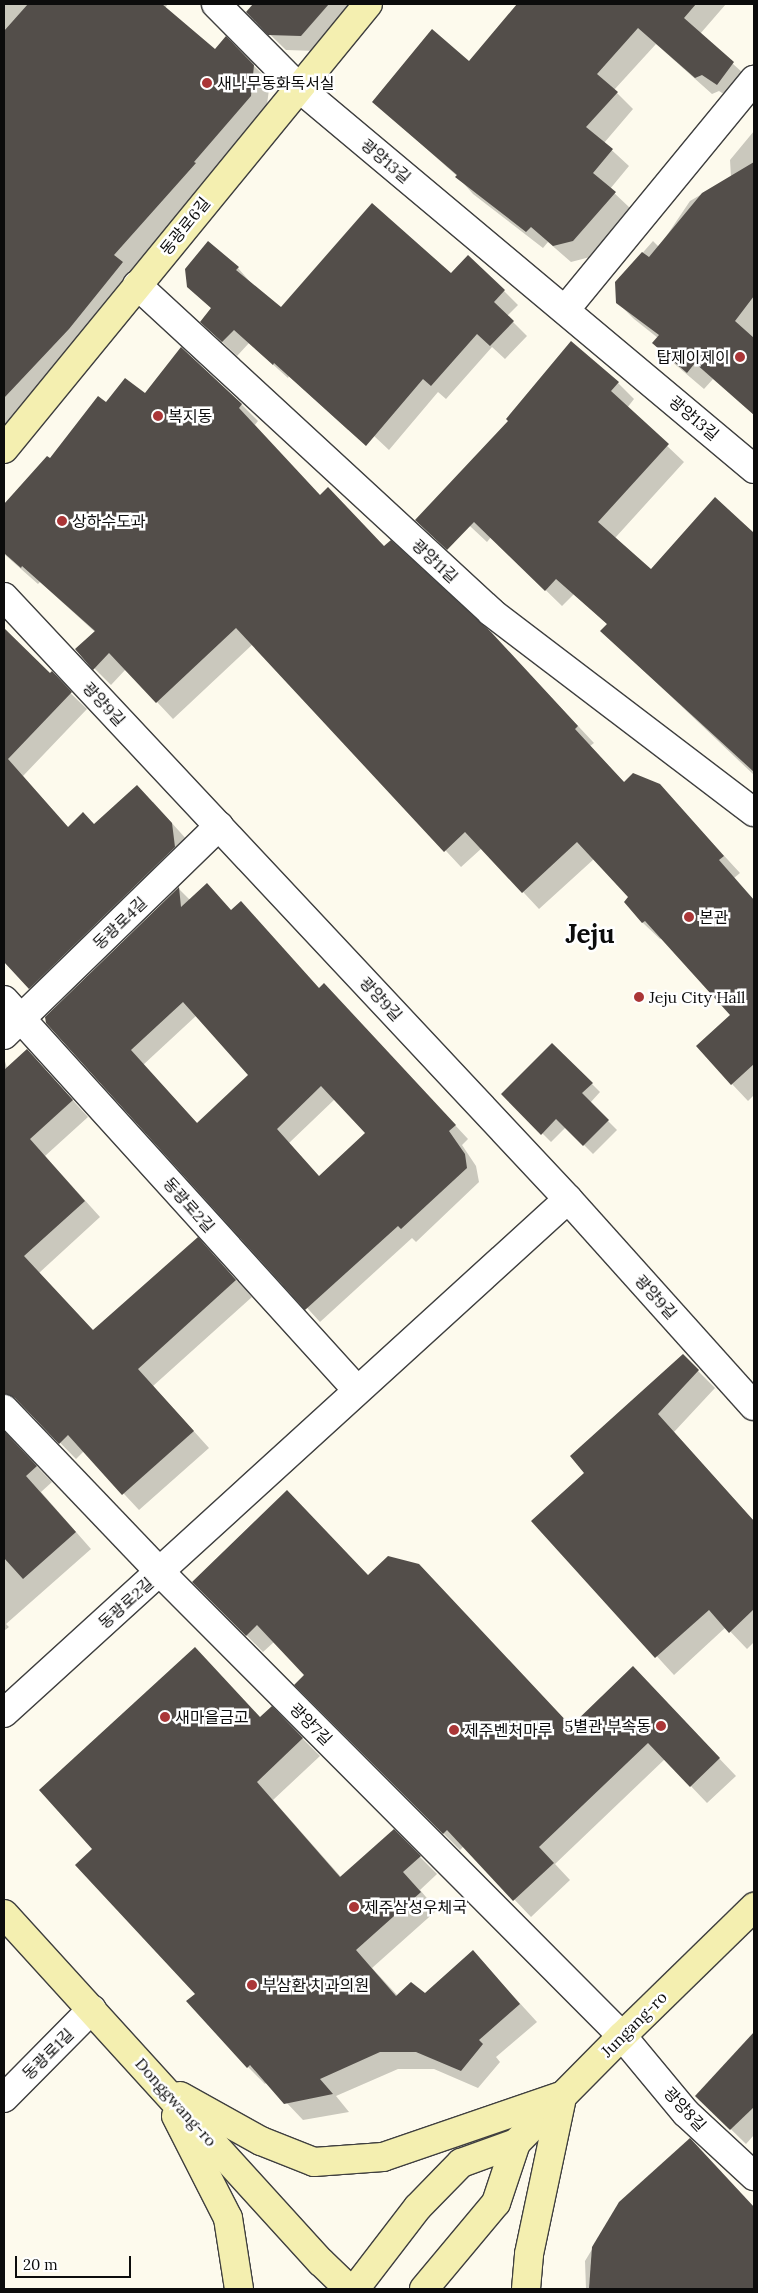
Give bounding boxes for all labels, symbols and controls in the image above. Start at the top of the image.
place label: 새나무동화독서실 [217,73,335,93]
marker: 새나무동화독서실 [201,77,213,89]
street label: 광양13길 [357,135,415,187]
street label: 동광로6길 [156,193,214,259]
place label: 탑제이제이 [656,347,730,367]
marker: 탑제이제이 [734,351,746,363]
street label: 광양13길 [665,392,723,444]
place label: 복지동 [168,406,212,426]
marker: 복지동 [152,410,164,422]
place label: 상하수도과 [72,511,146,531]
marker: 상하수도과 [56,515,68,527]
street label: 광양11길 [408,535,462,587]
street label: 광양9길 [79,678,129,730]
street label: 동광로4길 [89,893,151,953]
place label: 본관 [699,907,728,927]
marker: 본관 [683,911,695,923]
district label: Jeju [566,918,614,950]
street label: 광양9길 [356,973,406,1025]
place label: Jeju City Hall [649,987,745,1007]
marker: Jeju City Hall [633,991,645,1003]
street label: 동광로2길 [159,1174,219,1236]
street label: 광양9길 [631,1271,681,1323]
street label: 동광로2길 [95,1573,157,1633]
street label: 광양7길 [286,1699,336,1749]
place label: 새마을금고 [175,1707,249,1727]
marker: 새마을금고 [159,1711,171,1723]
place label: 5별관 부속동 [564,1716,651,1736]
place label: 제주벤처마루 [464,1720,552,1740]
marker: 5별관 부속동 [655,1720,667,1732]
marker: 제주벤처마루 [448,1724,460,1736]
place label: 제주삼성우체국 [364,1897,467,1917]
marker: 제주삼성우체국 [348,1901,360,1913]
place label: 부삼환 치과의원 [262,1975,369,1995]
marker: 부삼환 치과의원 [246,1979,258,1991]
street label: Jungang-ro [597,1987,671,2061]
street label: 동광로1길 [18,2024,78,2084]
street label: Donggwang-ro [131,2054,221,2150]
street label: 광양8길 [660,2083,710,2135]
scale bar [18,2246,134,2278]
text: 20 m [23,2255,58,2274]

